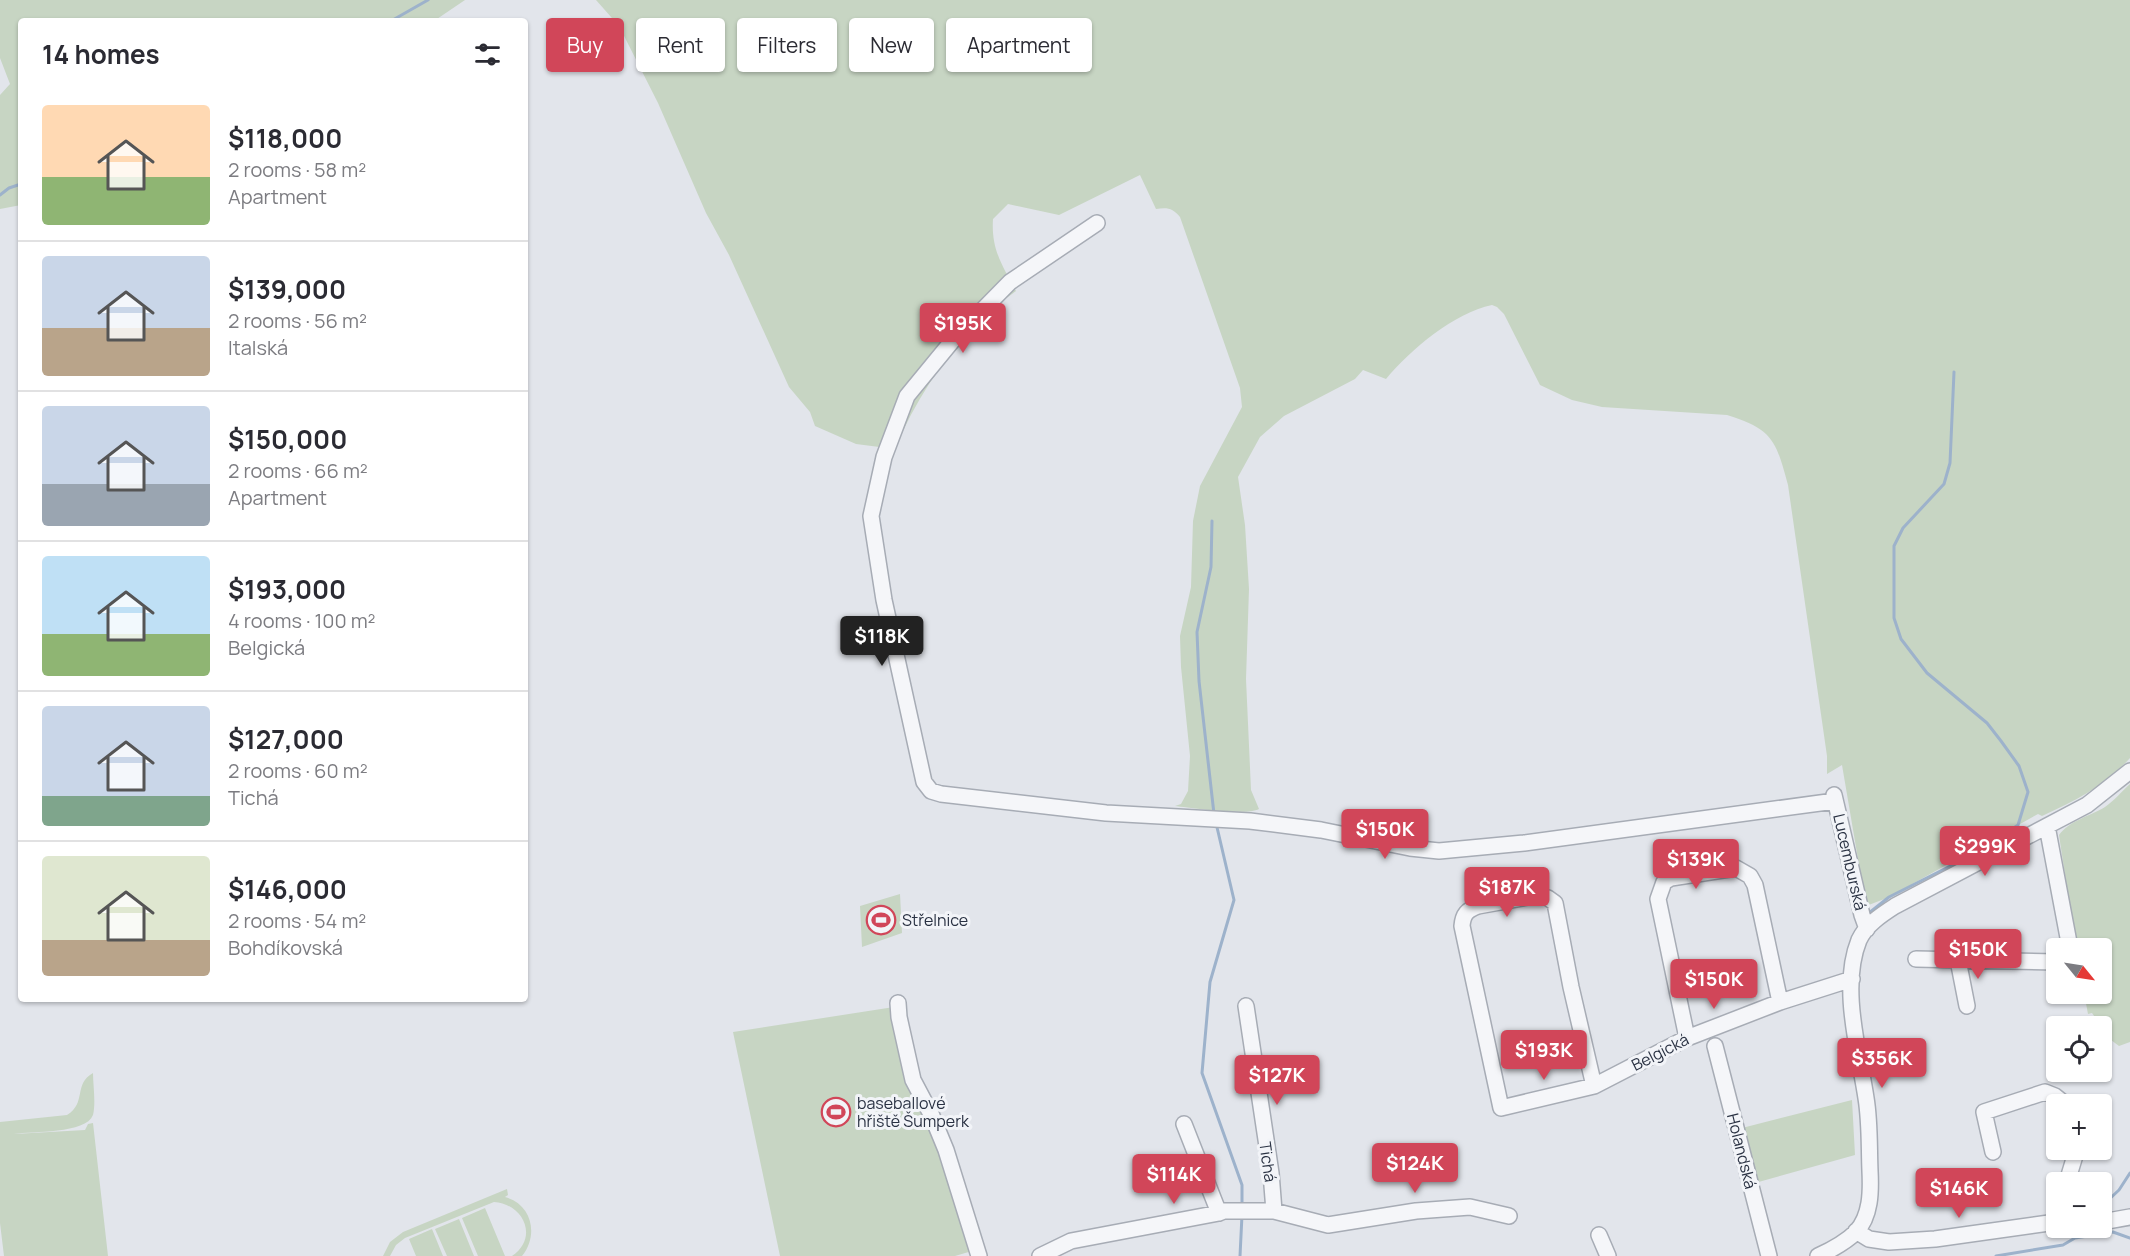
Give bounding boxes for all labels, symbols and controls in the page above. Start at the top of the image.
chip: Buy [546,18,624,72]
chip: Rent [636,18,725,72]
chip: Filters [737,18,837,72]
chip: New [849,18,934,72]
chip: Apartment [946,18,1092,72]
text: 14 homes [42,36,160,72]
icon: filters [471,38,504,71]
text: $118,000 [228,120,342,156]
icon: home [90,129,162,201]
text: 2 rooms · 58 m² [228,156,366,183]
text: Apartment [228,183,327,210]
text: $139,000 [228,271,346,307]
icon: home [90,280,162,352]
pin: $195K [921,303,1005,354]
text: 2 rooms · 56 m² [228,307,367,334]
text: $195K [934,309,992,336]
text: Italská [228,334,288,361]
text: $150,000 [228,421,347,457]
icon: home [90,430,162,502]
text: 2 rooms · 66 m² [228,457,368,484]
text: Apartment [228,484,327,511]
text: $193,000 [228,571,346,607]
icon: home [90,580,162,652]
text: 4 rooms · 100 m² [228,607,376,634]
pin: $118K [840,616,924,667]
text: $118K [854,622,910,649]
text: Belgická [228,634,305,661]
text: $127,000 [228,721,344,757]
icon: home [90,730,162,802]
text: 2 rooms · 60 m² [228,757,368,784]
text: Tichá [228,784,279,811]
pin: $150K [1343,809,1427,860]
street label: Lucemburská [1828,811,1872,913]
text: $150K [1355,815,1415,842]
pin: $299K [1943,826,2027,877]
text: $299K [1954,832,2016,859]
pin: $139K [1654,839,1738,890]
text: $139K [1667,845,1725,872]
pin: $187K [1465,867,1549,918]
text: $146,000 [228,871,347,907]
text: $187K [1478,873,1536,900]
icon: home [90,880,162,952]
sports icon: Střelnice [865,904,897,936]
text: 2 rooms · 54 m² [228,907,366,934]
place label: Střelnice [902,909,968,931]
pin: $150K [1936,929,2020,980]
text: Bohdíkovská [228,934,343,961]
text: $150K [1948,935,2008,962]
north arrow [2046,938,2112,1004]
map controls [2046,938,2112,1238]
pin: $150K [1672,959,1756,1010]
text: $150K [1684,965,1744,992]
button: locate [2046,1016,2112,1082]
street label: Belgická [1627,1028,1693,1076]
pin: $193K [1502,1030,1586,1081]
text: $193K [1515,1036,1573,1063]
pin: $356K [1840,1038,1924,1089]
text: $356K [1851,1044,1913,1071]
pin: $127K [1235,1055,1319,1106]
text: $127K [1249,1061,1305,1088]
place label: baseballové hřiště Šumperk [857,1092,970,1132]
button: + [2046,1094,2112,1160]
sports icon: baseballové hřiště Šumperk [820,1096,852,1128]
street label: Holandská [1722,1111,1762,1191]
street label: Tichá [1254,1140,1282,1184]
pin: $124K [1373,1143,1457,1194]
text: $124K [1386,1149,1444,1176]
pin: $114K [1132,1154,1216,1205]
text: $114K [1146,1160,1202,1187]
pin: $146K [1917,1168,2001,1219]
button: − [2046,1172,2112,1238]
text: $146K [1930,1174,1988,1201]

